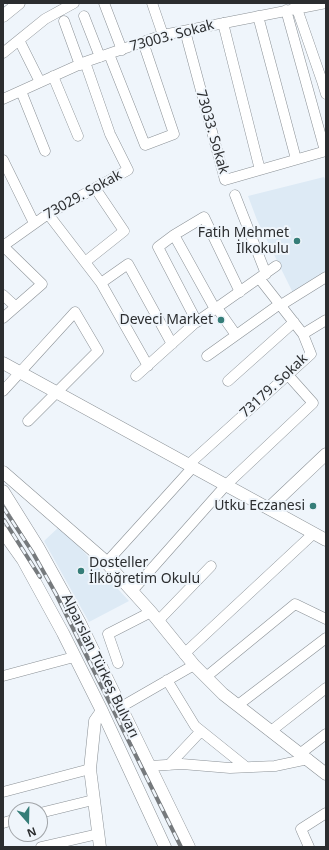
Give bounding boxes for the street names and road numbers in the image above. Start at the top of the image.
street label: 73003. Sokak [128,17,216,55]
street label: 73033. Sokak [192,88,232,176]
street label: 73029. Sokak [41,167,125,223]
street label: 73179. Sokak [237,350,311,422]
street label: Alparslan Türkeş Bulvarı [58,591,142,741]

